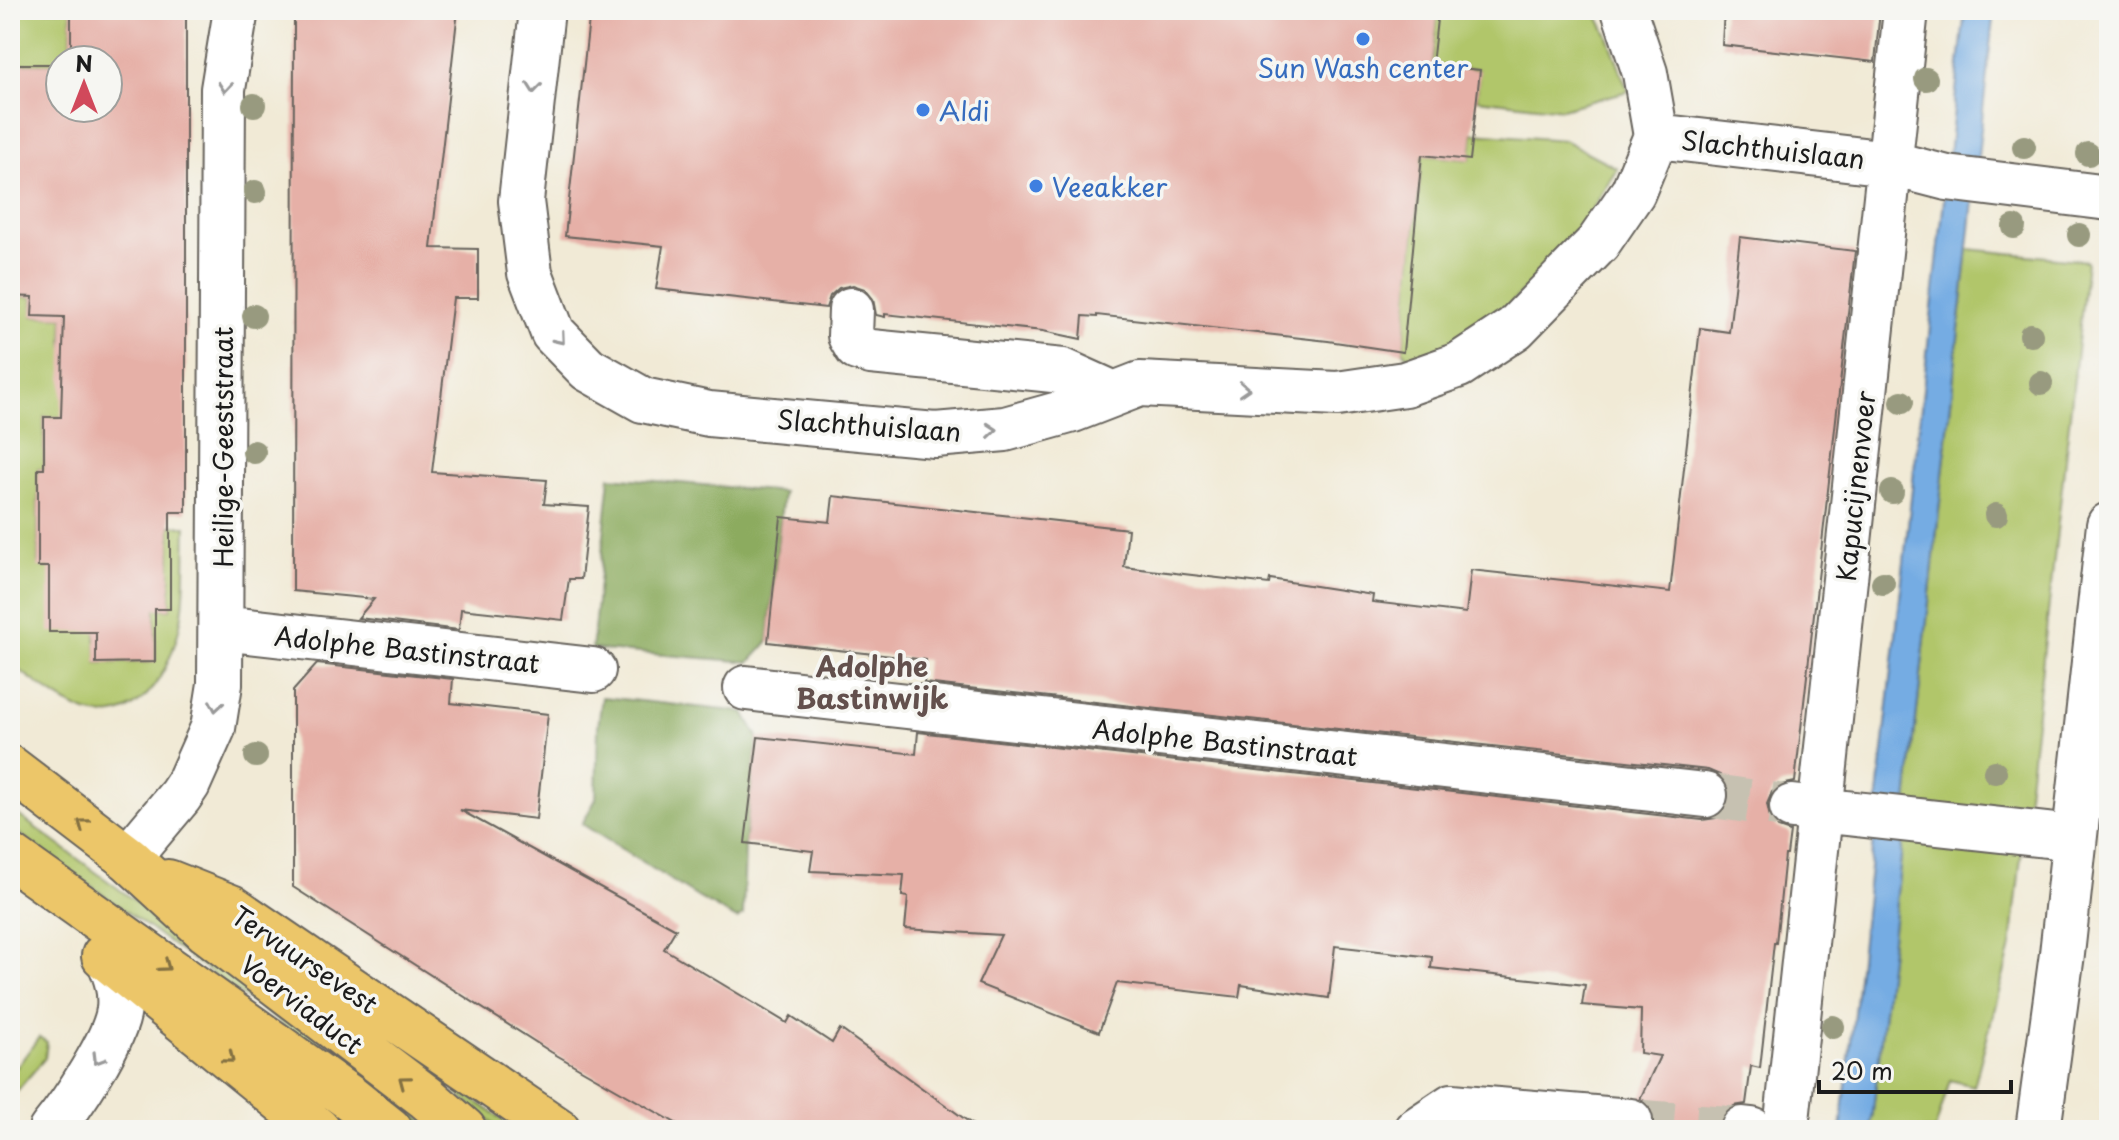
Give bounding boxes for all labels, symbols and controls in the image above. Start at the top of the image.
marker: Sun Wash center [1354,30,1372,48]
north arrow [44,44,124,124]
text: N [75,46,93,79]
place label: Sun Wash center [1258,48,1469,87]
one-way arrow [216,81,233,94]
one-way arrow [525,81,542,94]
place label: Aldi [939,91,990,130]
marker: Aldi [914,101,932,119]
street label: Slachthuislaan [1679,120,1867,178]
place label: Veeakker [1052,167,1168,206]
marker: Veeakker [1027,177,1045,195]
street label: Heilige-Geeststraat [203,327,242,568]
one-way arrow [550,329,565,344]
one-way arrow [1238,381,1251,398]
street label: Kapucijnenvoer [1826,388,1884,583]
street label: Slachthuislaan [776,399,962,451]
one-way arrow [986,422,999,439]
street label: Adolphe Bastinstraat [273,616,541,682]
district label: Adolphe Bastinwijk [796,644,949,719]
one-way arrow [209,699,226,713]
street label: Adolphe Bastinstraat [1091,709,1359,775]
one-way arrow [77,819,92,833]
street label: Tervuursevest [224,896,386,1022]
street label: Voerviaduct [232,945,372,1063]
one-way arrow [156,956,170,971]
scale bar [1819,1044,2011,1094]
one-way arrow [220,1048,235,1063]
one-way arrow [92,1050,107,1065]
text: 20 m [1831,1052,1893,1088]
one-way arrow [398,1076,412,1090]

